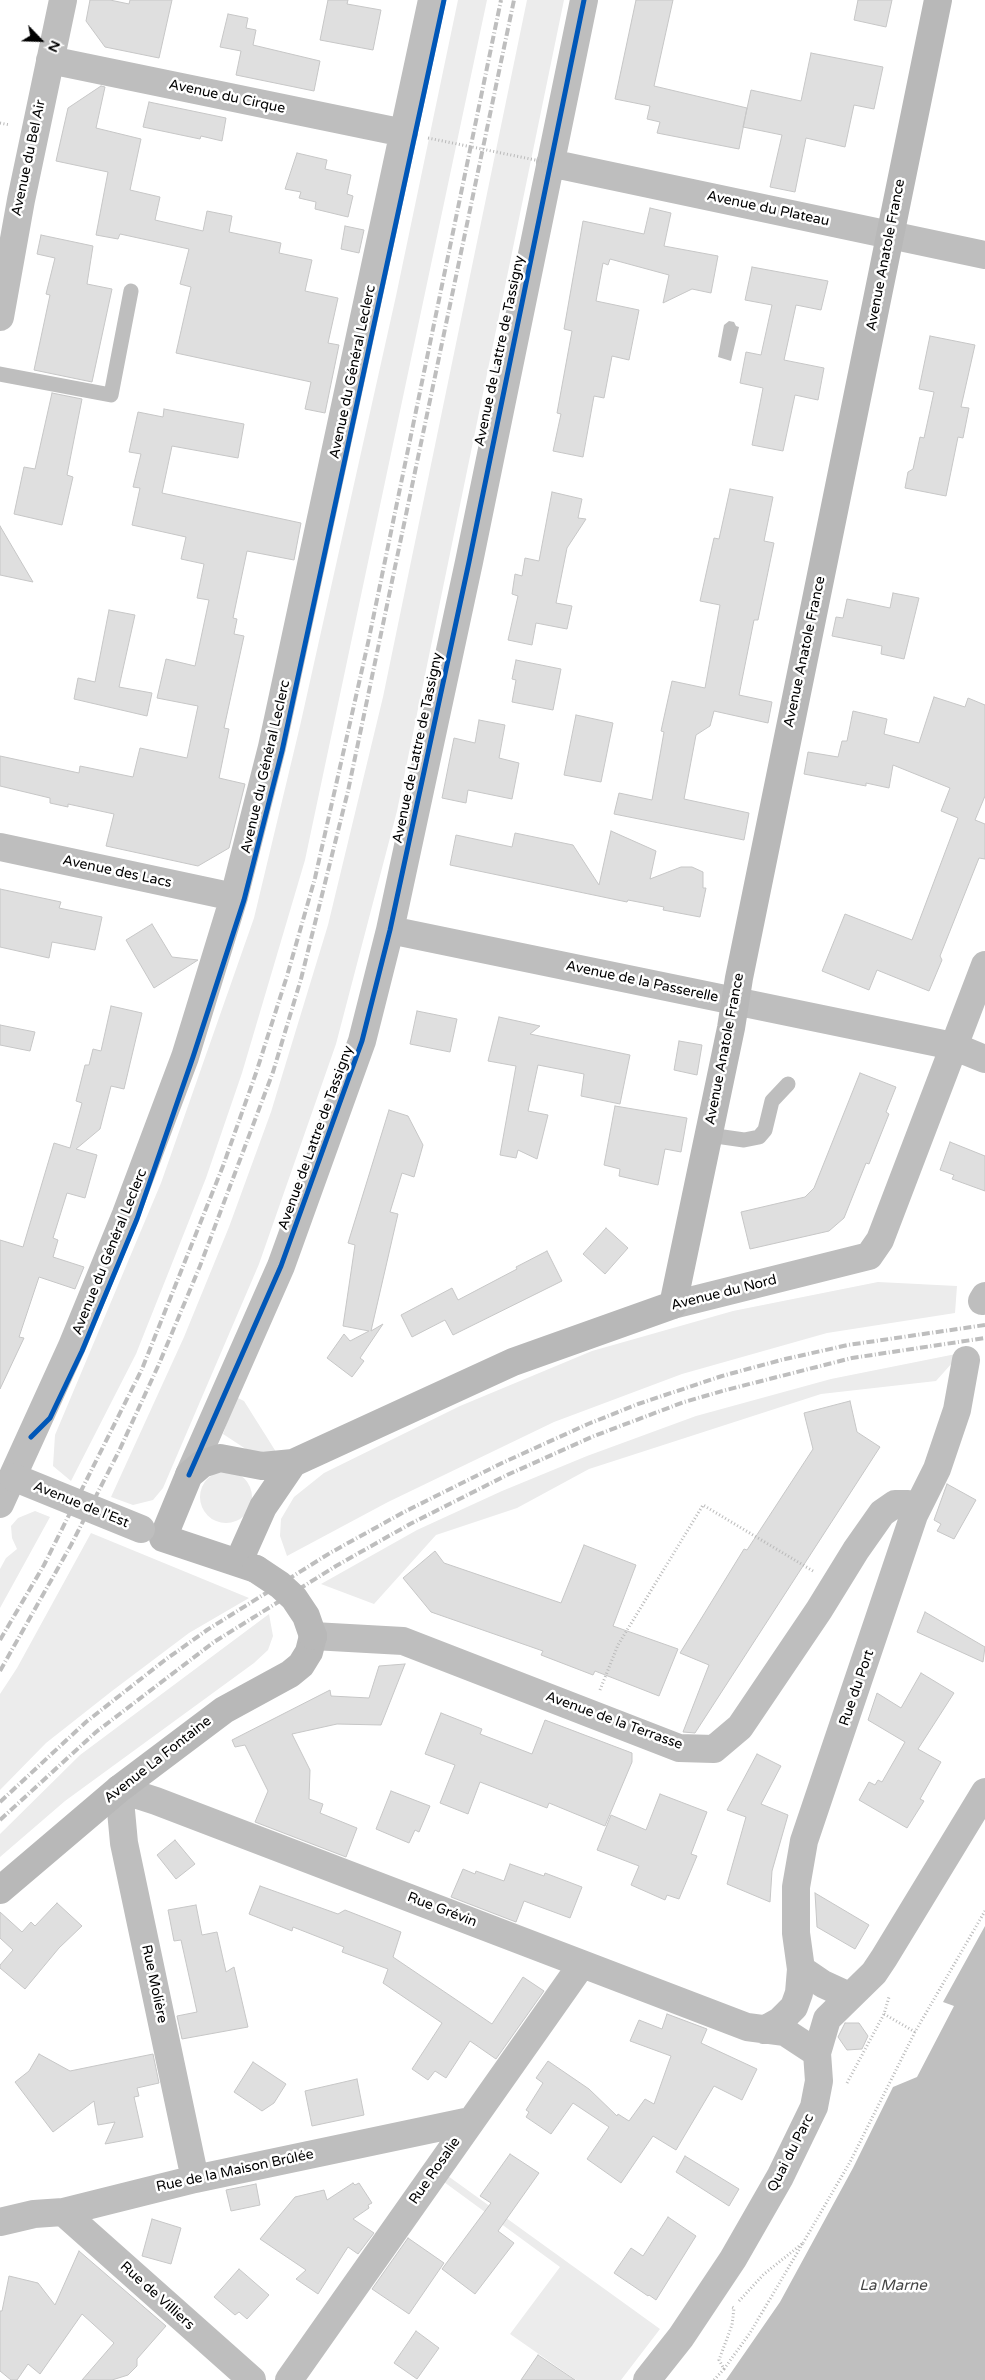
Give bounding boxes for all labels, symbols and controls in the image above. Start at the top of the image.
north arrow [15,15,65,65]
text: N [44,38,64,55]
street label: Avenue du Cirque [167,76,287,118]
street label: Avenue du Bel Air [8,98,50,218]
street label: Avenue Anatole France [863,178,909,332]
street label: Avenue du Plateau [705,188,831,230]
street label: Avenue de Lattre de Tassigny [472,254,528,448]
street label: Avenue du Général Leclerc [326,283,380,461]
street label: Avenue Anatole France [781,575,829,729]
street label: Avenue de Lattre de Tassigny [390,651,446,845]
street label: Avenue du Général Leclerc [238,679,294,855]
street label: Avenue des Lacs [61,852,173,892]
street label: Avenue de la Passerelle [564,958,720,1006]
street label: Avenue Anatole France [702,972,748,1126]
street label: Avenue de Lattre de Tassigny [275,1044,357,1232]
street label: Avenue du Général Leclerc [69,1167,151,1337]
street label: Avenue du Nord [669,1272,779,1314]
street label: Avenue de l'Est [31,1478,131,1532]
street label: Rue du Port [836,1648,878,1728]
street label: Avenue de la Terrasse [543,1688,685,1754]
street label: Avenue La Fontaine [101,1713,215,1807]
street label: Rue Grévin [405,1889,479,1931]
street label: Rue Molière [137,1943,171,2025]
street label: Quai du Parc [764,2111,818,2195]
street label: Rue Rosalie [406,2134,464,2208]
street label: Rue de la Maison Brûlée [155,2146,315,2196]
street label: Rue de Villiers [116,2258,198,2334]
water label: La Marne [859,2277,927,2295]

